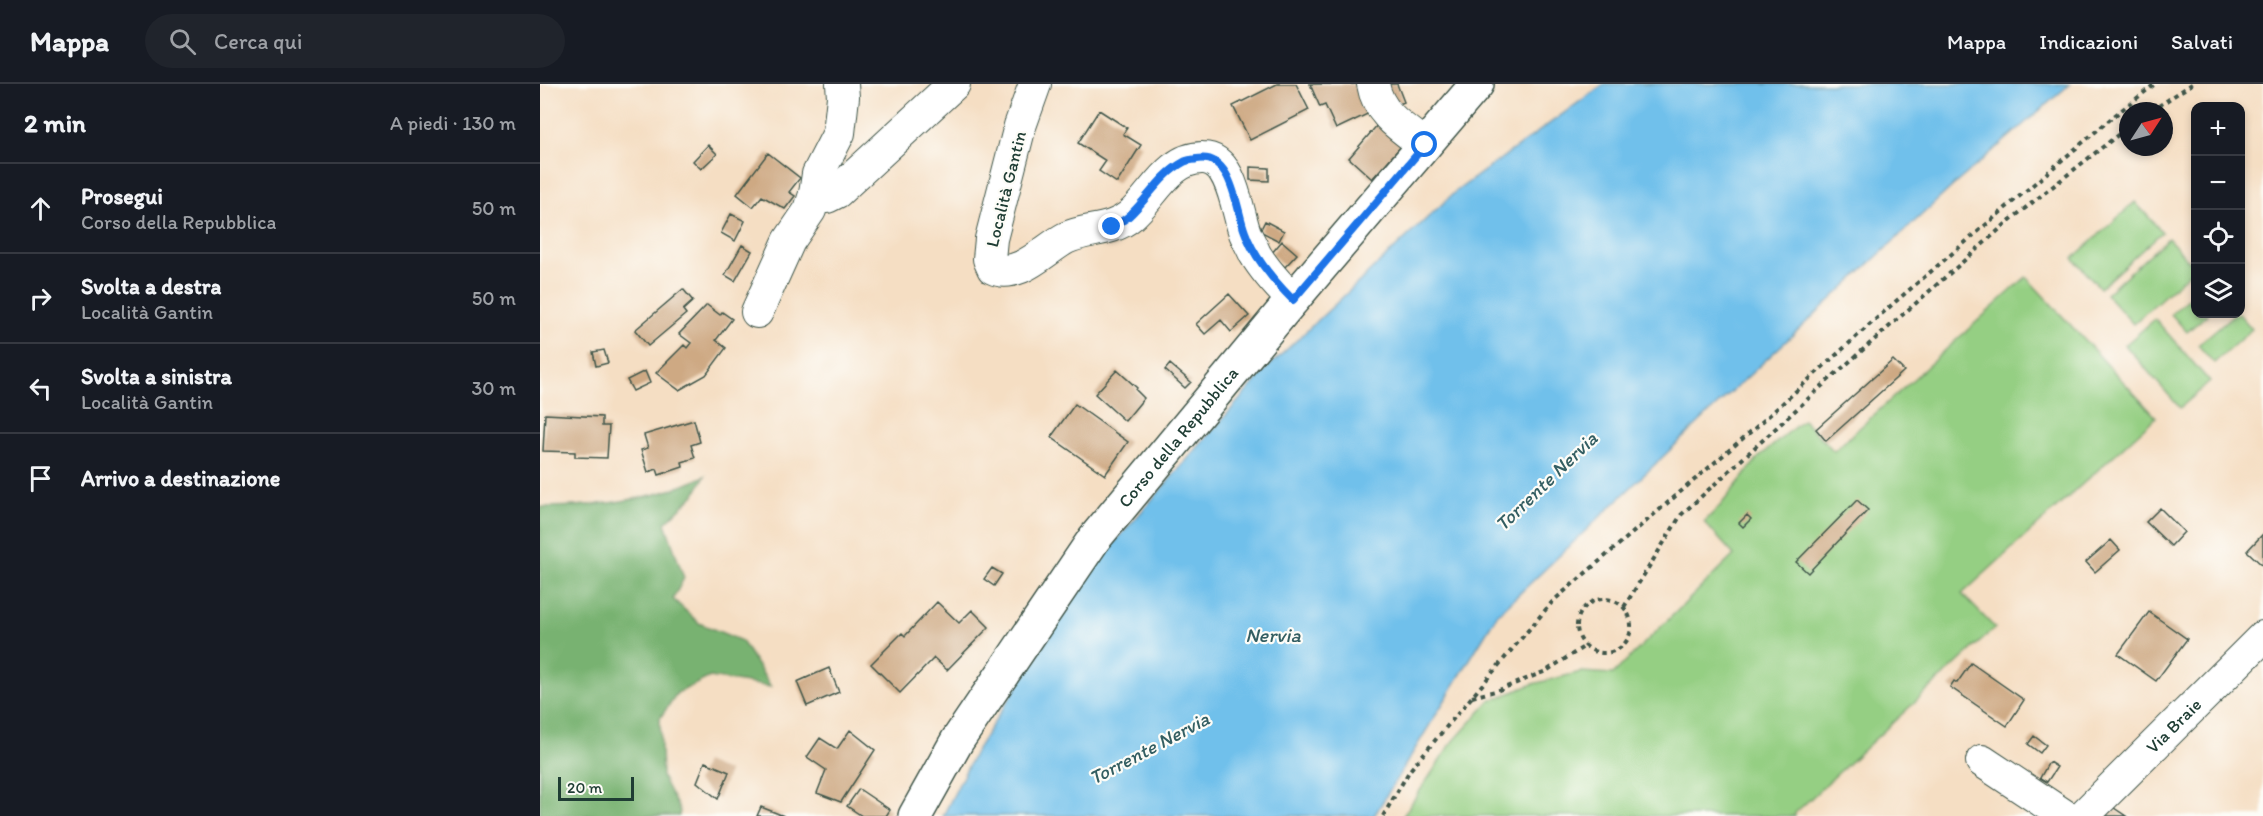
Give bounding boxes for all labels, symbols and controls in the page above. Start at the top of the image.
search box [145,14,565,68]
text: Mappa [30,24,109,58]
icon: search [166,25,199,58]
text: Cerca qui [214,28,302,55]
text: Mappa [1947,29,2006,54]
text: Indicazioni [2039,29,2138,54]
text: Salvati [2171,29,2233,54]
north arrow [2119,102,2173,156]
map controls [2191,102,2245,318]
button: + [2191,102,2245,156]
text: 2 min [24,107,86,139]
text: A piedi · 130 m [390,111,516,135]
street label: Località Gantin [981,129,1031,249]
route start [1411,131,1437,157]
button: − [2191,156,2245,210]
text: Prosegui [81,183,163,210]
icon: ahead [24,192,57,225]
text: 50 m [472,196,516,220]
text: Corso della Repubblica [81,210,276,234]
button: locate [2191,210,2245,264]
route end [1098,213,1124,239]
button: layers [2191,264,2245,318]
text: Svolta a destra [81,273,221,300]
icon: right [24,282,57,315]
text: 50 m [472,286,516,310]
text: Località Gantin [81,300,213,324]
text: Svolta a sinistra [81,363,232,390]
street label: Corso della Repubblica [1114,363,1243,512]
icon: left [24,372,57,405]
text: 30 m [471,376,516,400]
text: Località Gantin [81,390,213,414]
water label: Torrente Nervia [1490,426,1603,536]
icon: arrive [24,462,57,495]
text: Arrivo a destinazione [81,465,280,492]
water label: Nervia [1245,623,1301,647]
street label: Via Braie [2141,694,2206,758]
water label: Torrente Nervia [1085,706,1214,790]
scale bar [558,774,634,802]
text: 20 m [567,778,602,797]

